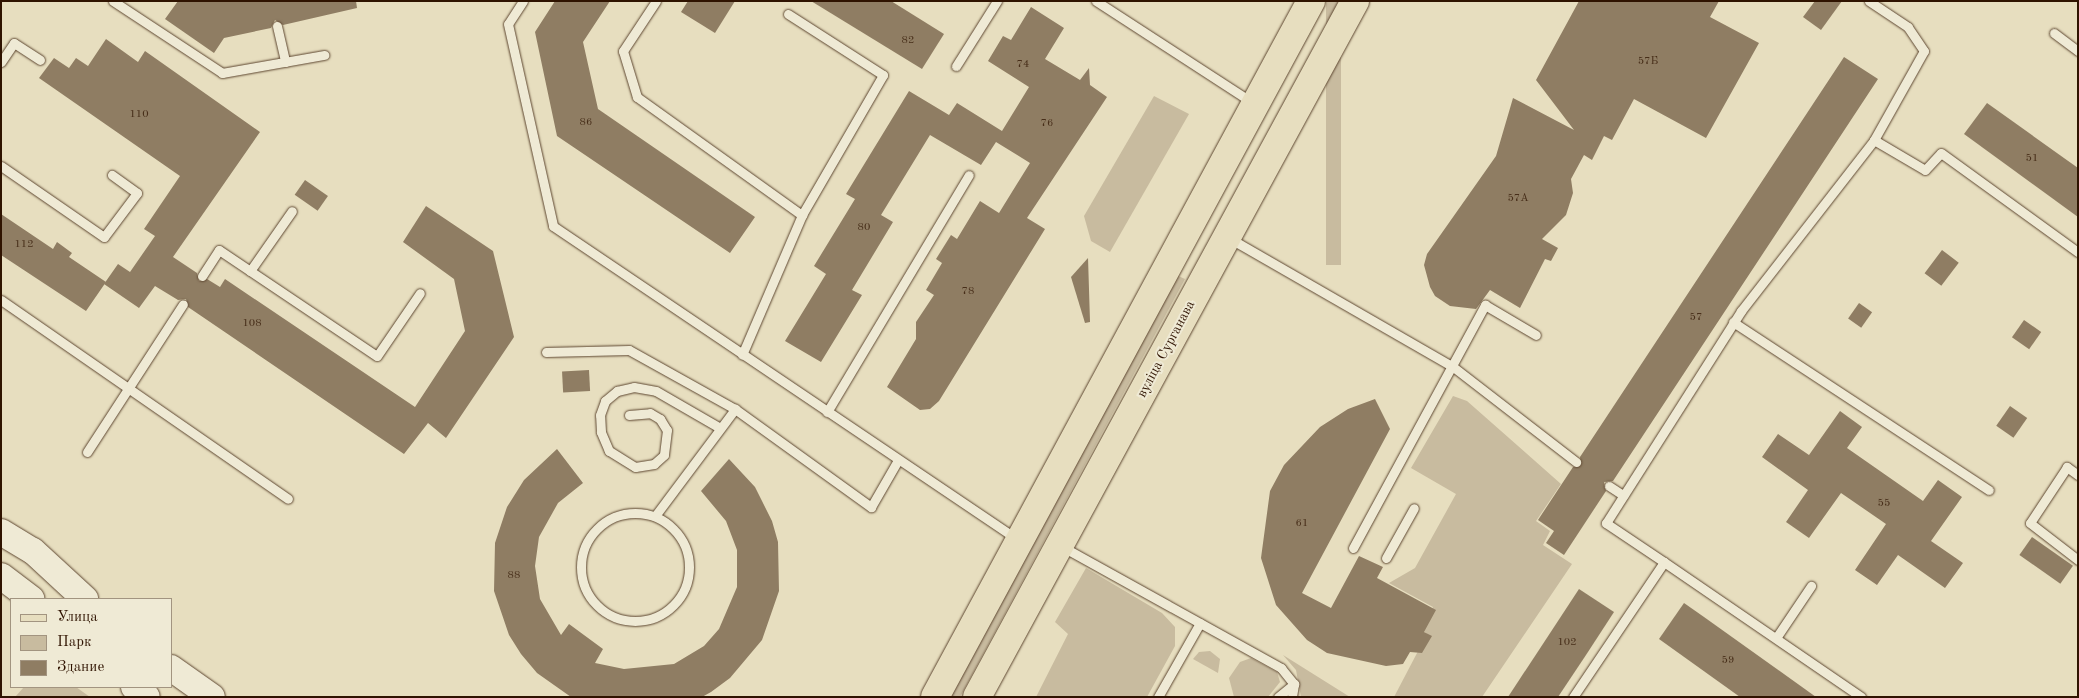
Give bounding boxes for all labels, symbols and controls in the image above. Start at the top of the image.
house number: 82 [902,34,914,48]
house number: 57Б [1638,55,1658,69]
house number: 74 [1017,58,1029,72]
house number: 110 [129,108,149,122]
house number: 86 [580,116,592,130]
house number: 76 [1041,117,1053,131]
house number: 51 [2026,152,2038,166]
house number: 57А [1507,192,1529,206]
house number: 80 [858,221,870,235]
house number: 112 [14,238,34,252]
house number: 78 [962,285,974,299]
street label: вуліца Сурганава [1133,298,1199,400]
house number: 57 [1690,311,1702,325]
house number: 108 [242,317,262,331]
house number: 55 [1878,497,1890,511]
house number: 61 [1296,517,1308,531]
house number: 88 [508,569,520,583]
legend [10,598,172,688]
text: Улица [57,610,98,625]
text: Парк [57,635,92,650]
house number: 102 [1557,636,1577,650]
house number: 59 [1722,654,1734,668]
text: Здание [57,660,104,675]

